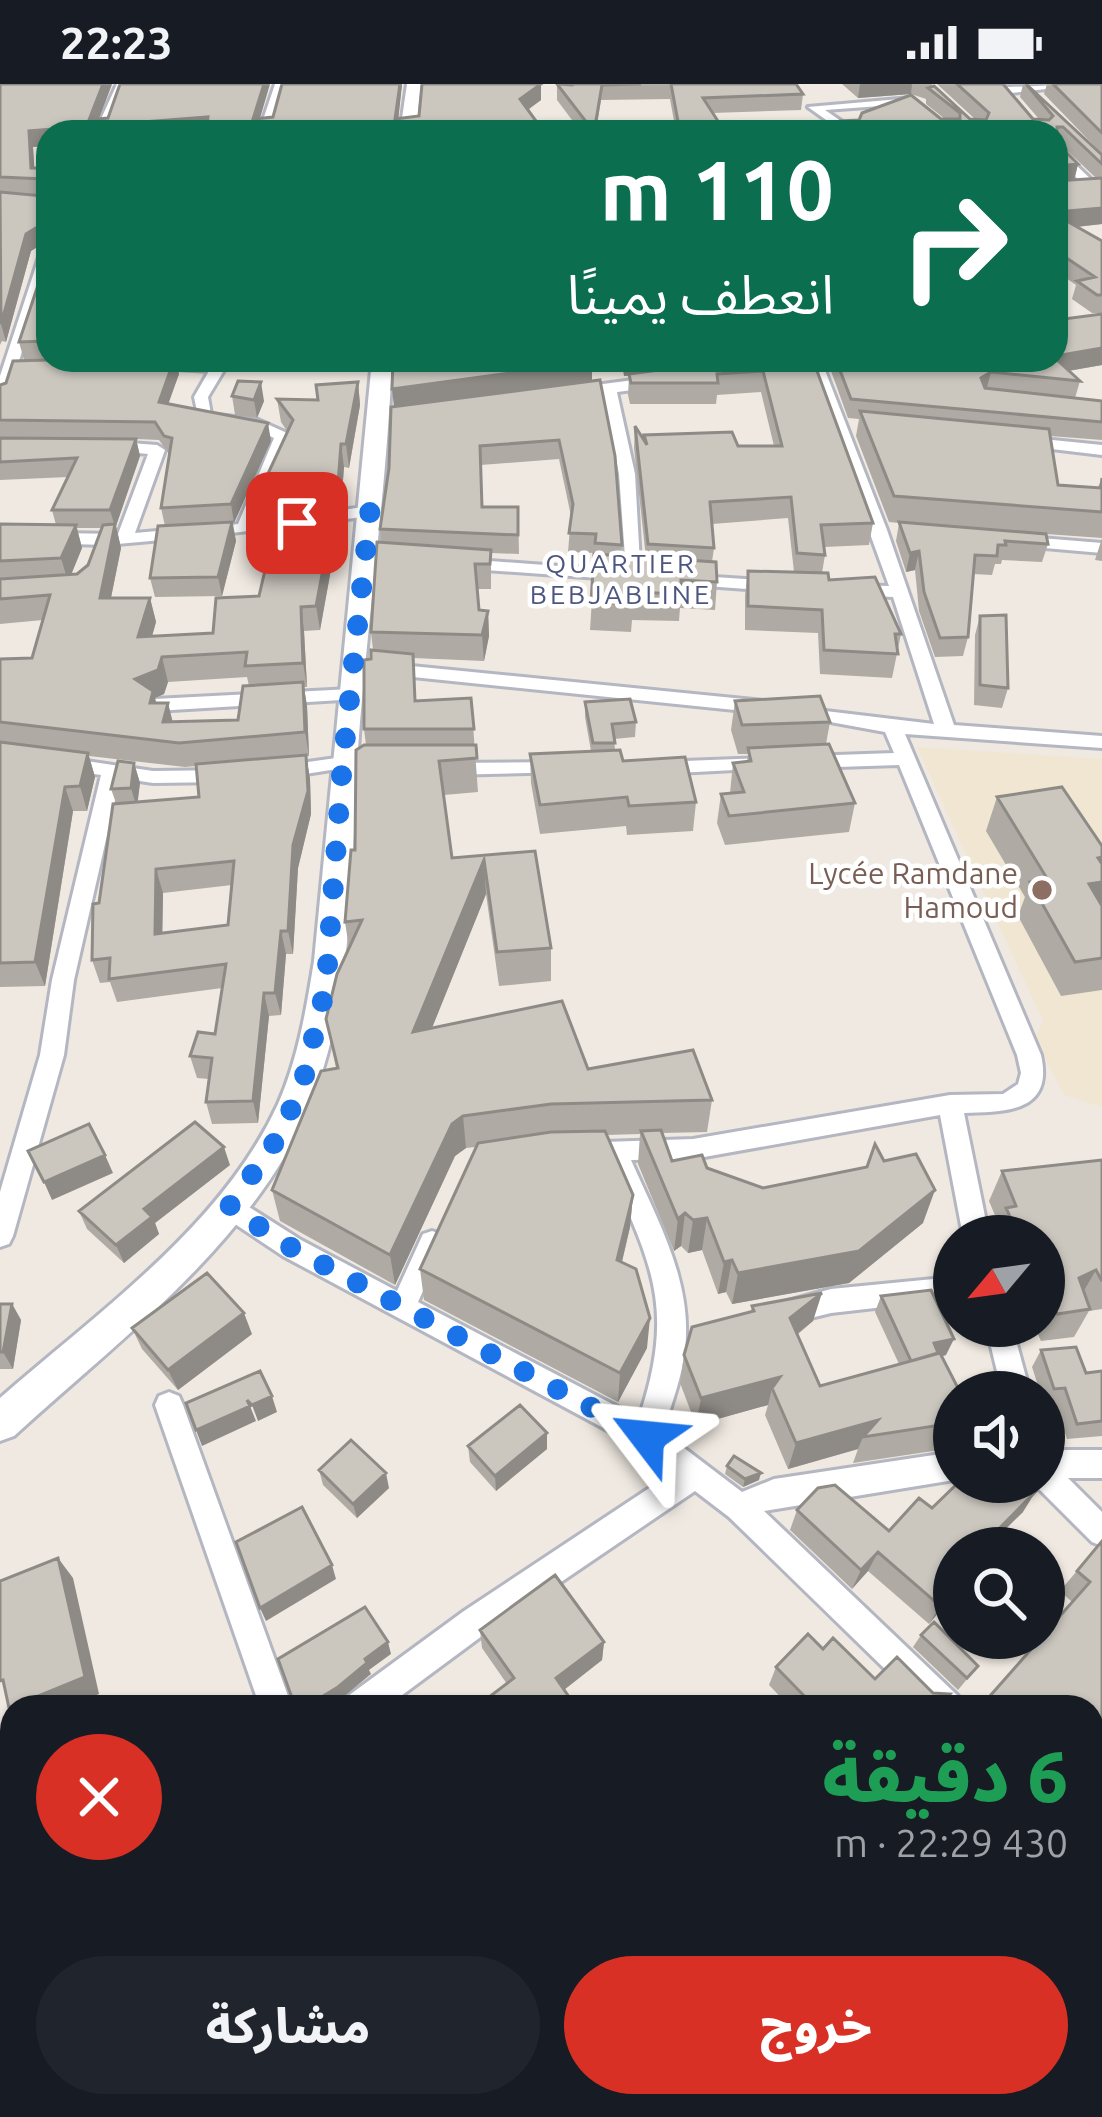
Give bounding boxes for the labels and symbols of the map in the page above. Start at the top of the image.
pin [246,472,348,574]
district label: QUARTIER BEBJABLINE [530,548,712,609]
place label: Lycée Ramdane Hamoud [808,856,1018,924]
marker: Lycée Ramdane Hamoud [1029,877,1055,903]
north arrow [933,1215,1065,1347]
position arrow [584,1374,710,1500]

